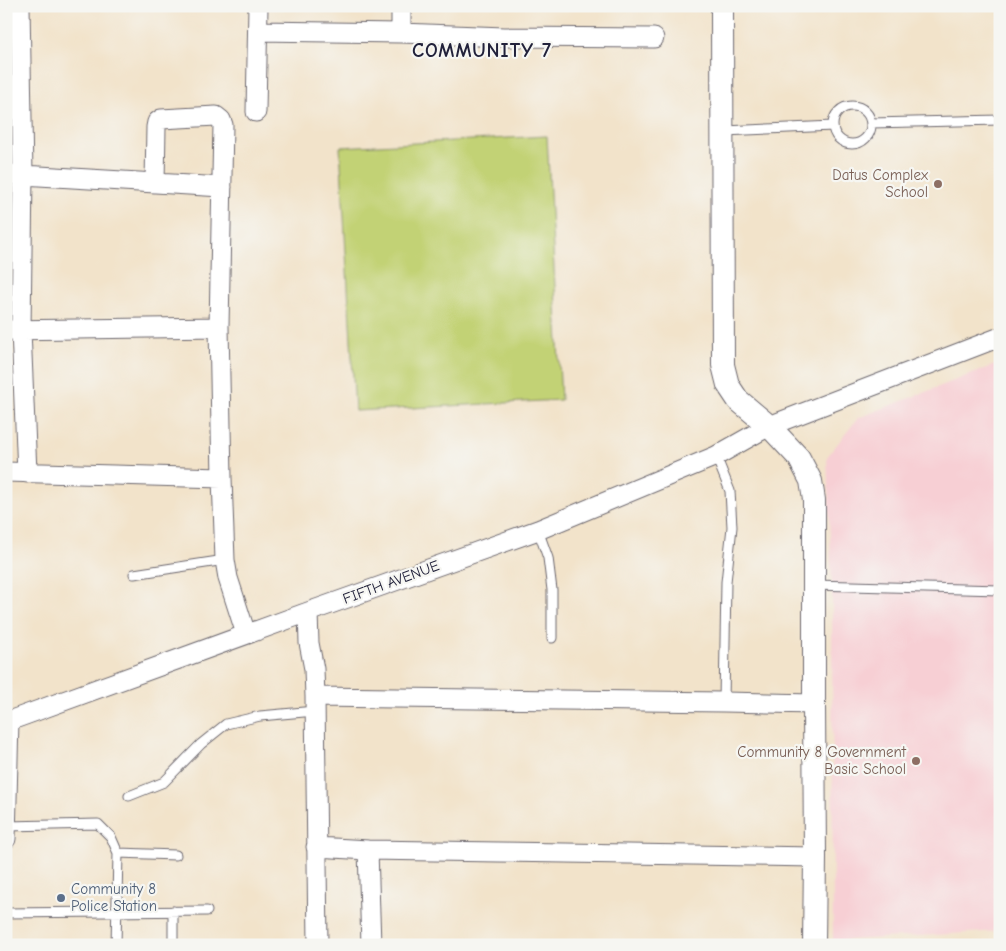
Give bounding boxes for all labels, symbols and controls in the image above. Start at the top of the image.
district label: COMMUNITY 7 [412,39,552,62]
place label: Datus Complex School [832,166,929,201]
marker: Datus Complex School [932,178,944,190]
street label: FIFTH AVENUE [340,556,442,608]
place label: Community 8 Government Basic School [737,743,907,778]
marker: Community 8 Government Basic School [910,755,922,767]
place label: Community 8 Police Station [71,880,157,915]
marker: Community 8 Police Station [55,892,67,904]

